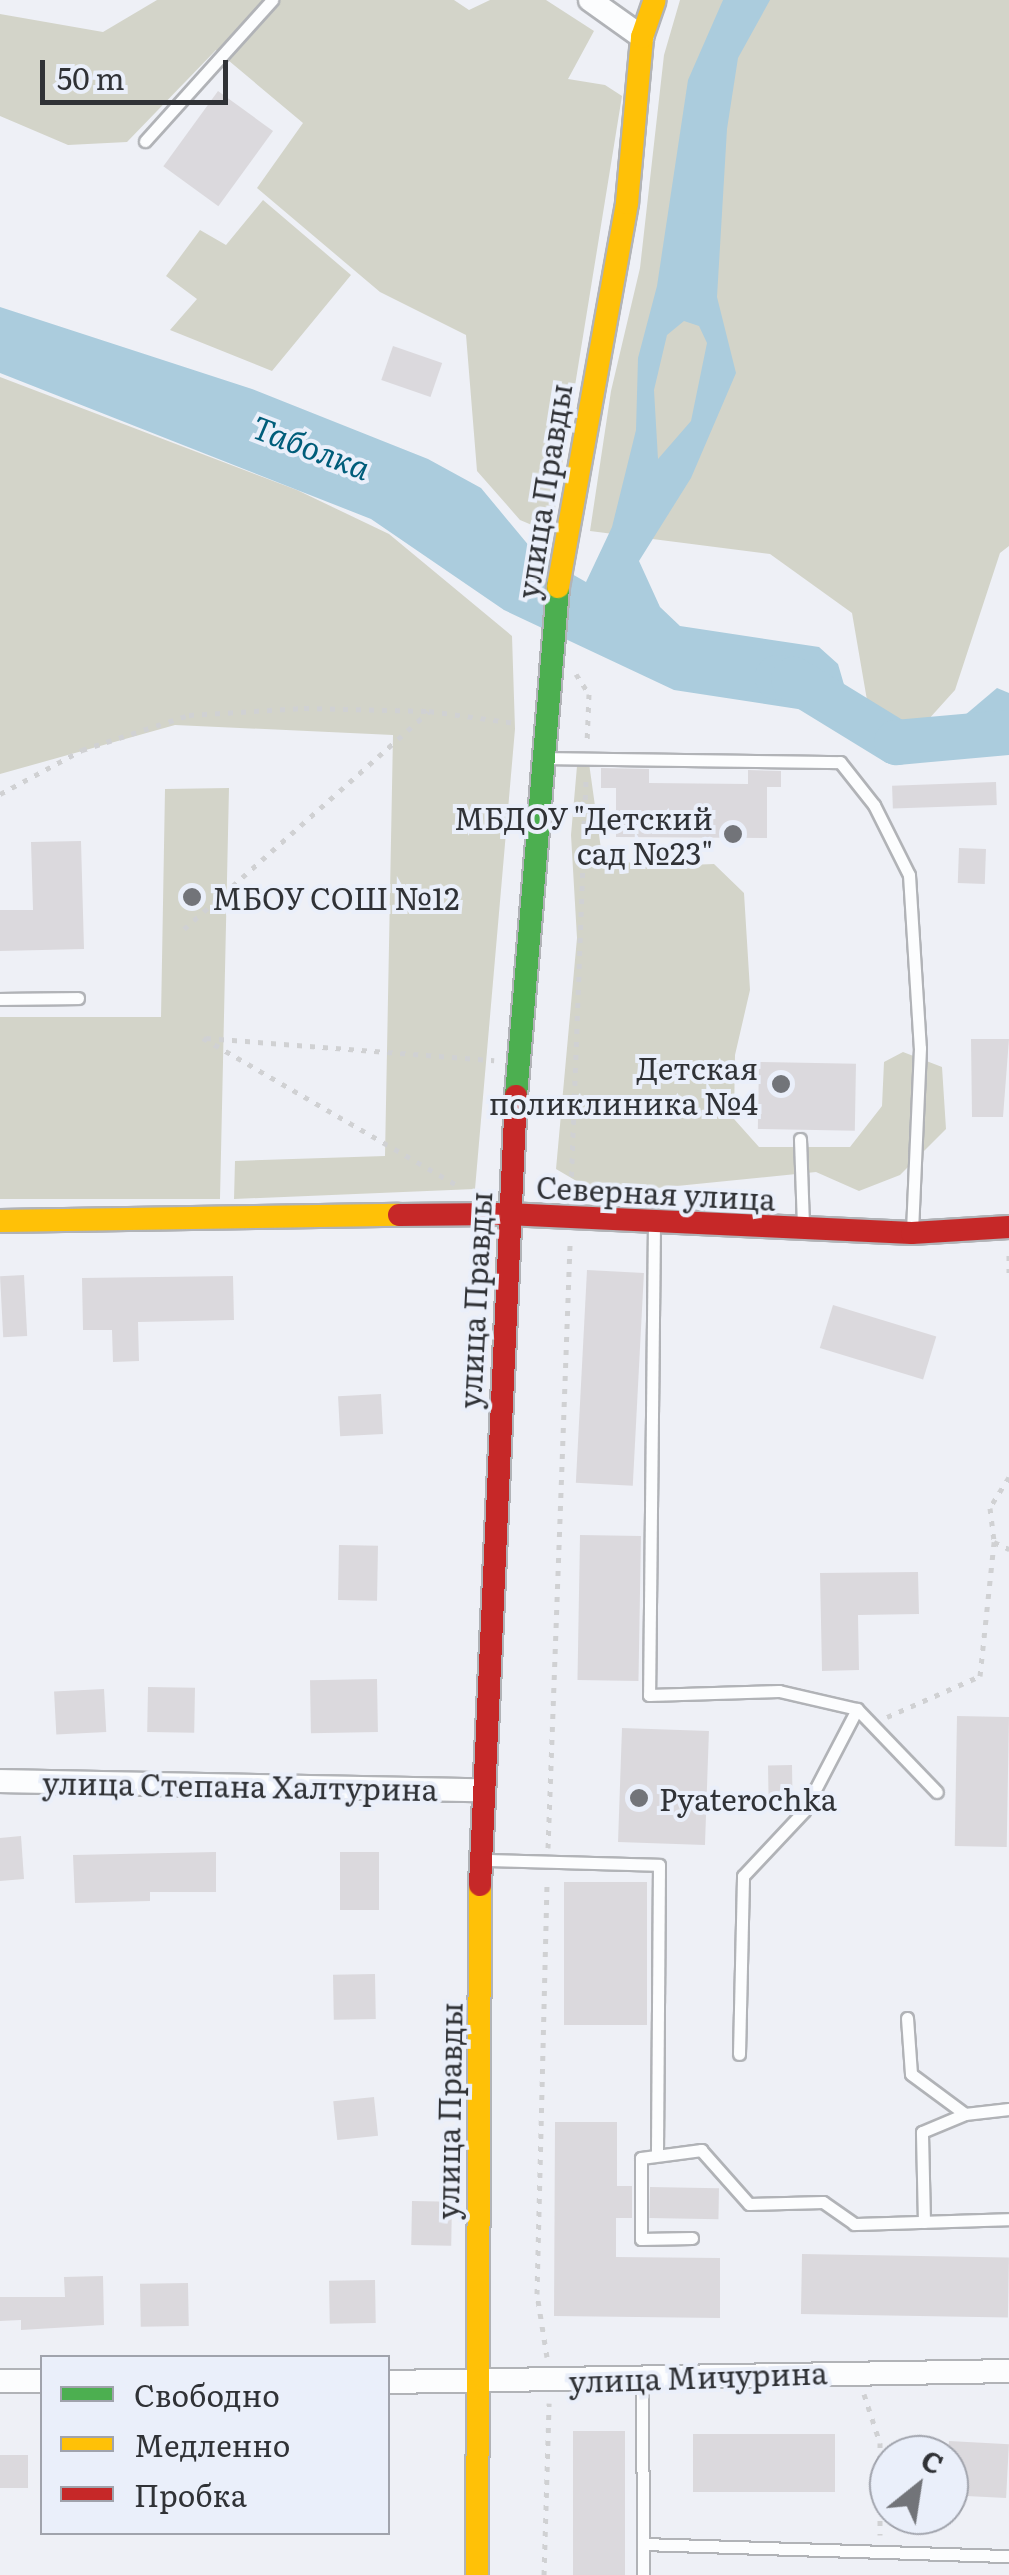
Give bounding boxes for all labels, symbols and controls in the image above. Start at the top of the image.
scale bar [45,40,232,102]
text: 50 m [57,55,125,99]
street label: улица Правды [508,381,578,601]
water label: Таболка [248,406,376,486]
place label: МБДОУ "Детский сад №23" [454,799,713,870]
marker: МБДОУ "Детский сад №23" [722,823,744,845]
place label: МБОУ СОШ №12 [212,879,459,915]
marker: МБОУ СОШ №12 [181,886,203,908]
place label: Детская поликлиника №4 [489,1049,758,1120]
marker: Детская поликлиника №4 [768,1071,794,1097]
street label: Северная улица [535,1168,777,1216]
street label: улица Правды [450,1191,498,1409]
street label: улица Степана Халтурина [42,1764,438,1806]
place label: Pyaterochka [659,1780,837,1816]
marker: Pyaterochka [628,1787,650,1809]
street label: улица Правды [428,2002,468,2220]
street label: улица Мичурина [568,2353,828,2399]
legend [40,2355,390,2535]
text: Свободно [134,2372,280,2416]
text: Медленно [134,2422,290,2466]
north arrow [869,2435,969,2535]
text: С [914,2438,952,2484]
text: Пробка [134,2472,247,2516]

